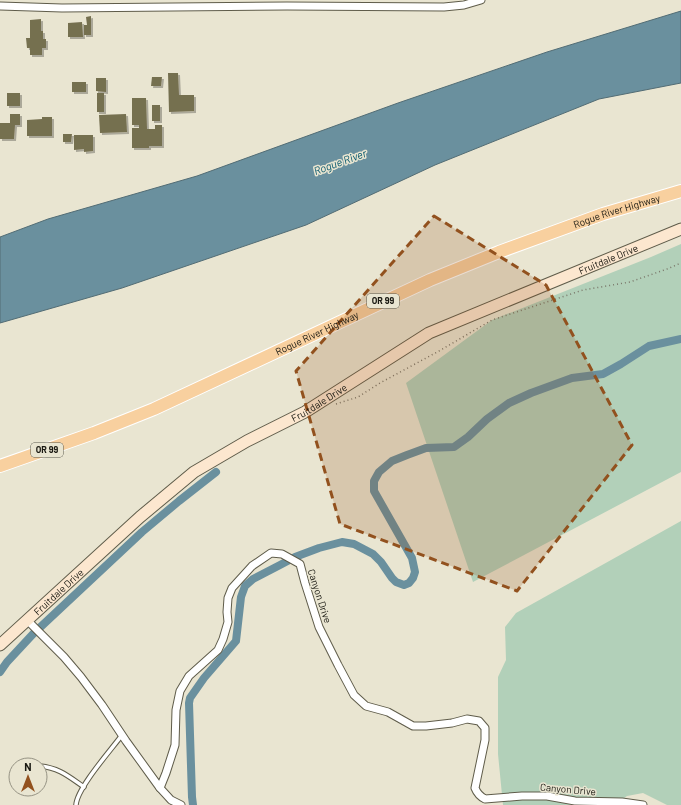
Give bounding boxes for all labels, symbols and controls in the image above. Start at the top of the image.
water label: Rogue River [312,146,369,177]
street label: Rogue River Highway [572,191,662,230]
street label: Fruitdale Drive [577,241,640,277]
road number: OR 99 [367,294,399,308]
street label: Rogue River Highway [273,308,361,357]
street label: Fruitdale Drive [289,381,349,424]
road number: OR 99 [31,443,63,457]
street label: Fruitdale Drive [31,566,86,617]
street label: Canyon Drive [306,568,334,624]
north arrow [8,757,48,797]
text: N [24,760,32,773]
street label: Canyon Drive [540,781,596,797]

